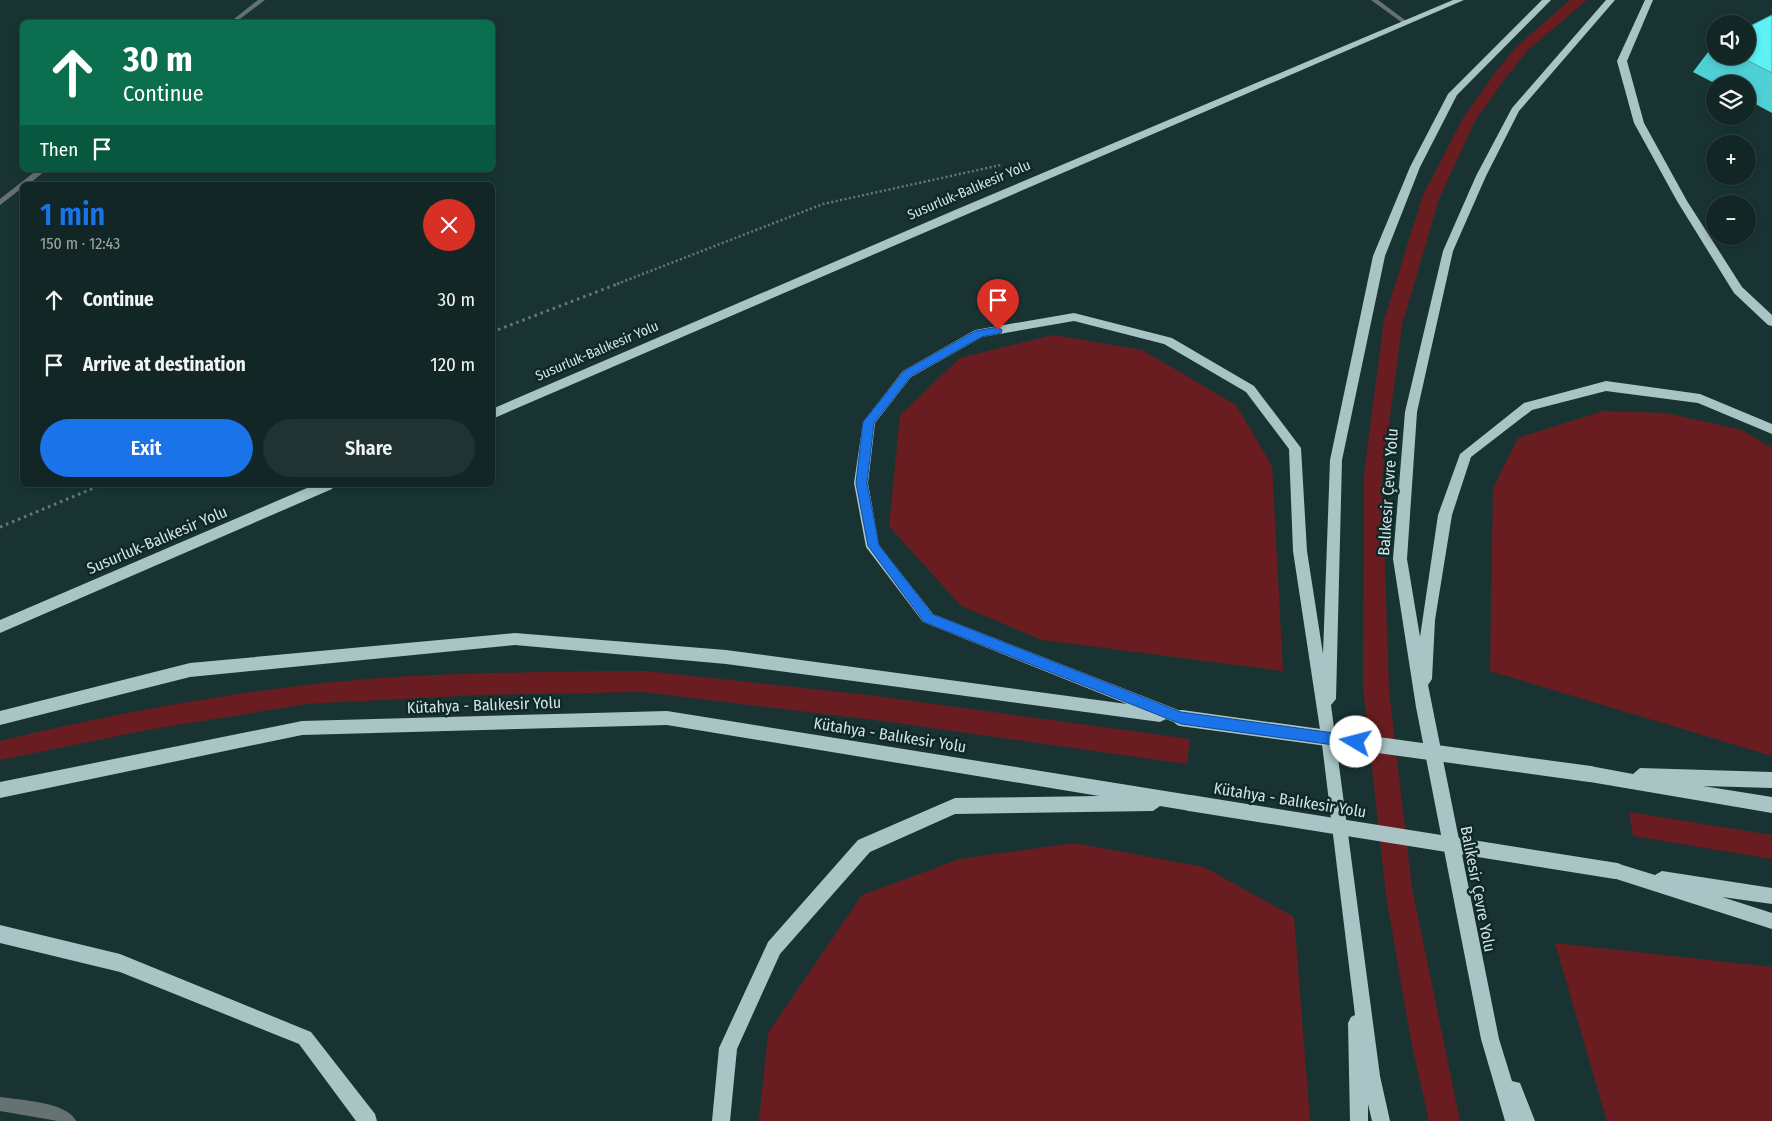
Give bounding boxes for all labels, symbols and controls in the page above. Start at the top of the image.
map controls [1706,15,1756,245]
button: sound [1706,15,1756,65]
text: 30 m [123,38,193,80]
icon: ahead [40,40,105,105]
button: layers [1706,75,1756,125]
text: Continue [123,80,204,107]
icon: arrive [88,135,116,163]
button: + [1706,135,1756,185]
text: Then [40,138,78,161]
street label: Susurluk-Balıkesir Yolu [905,156,1033,224]
button: − [1706,195,1756,245]
text: 1 min [40,197,105,233]
button: close [423,199,475,251]
text: 150 m · 12:43 [40,234,120,253]
pin [977,279,1019,330]
icon: ahead [40,286,68,314]
icon: arrive [984,286,1012,314]
text: Continue [83,288,154,311]
text: 30 m [437,288,475,311]
street label: Susurluk-Balıkesir Yolu [533,317,661,385]
icon: arrive [40,351,68,379]
text: Arrive at destination [83,353,246,376]
text: 120 m [430,353,475,376]
button: Exit [40,419,253,477]
button: Share [263,419,475,477]
street label: Balıkesir Çevre Yolu [1374,428,1403,556]
street label: Susurluk-Balıkesir Yolu [84,502,230,578]
street label: Kütahya - Balıkesir Yolu [407,693,561,717]
street label: Kütahya - Balıkesir Yolu [812,714,968,756]
position arrow [1329,715,1381,767]
street label: Kütahya - Balıkesir Yolu [1212,779,1368,821]
street label: Balıkesir Çevre Yolu [1456,825,1500,954]

